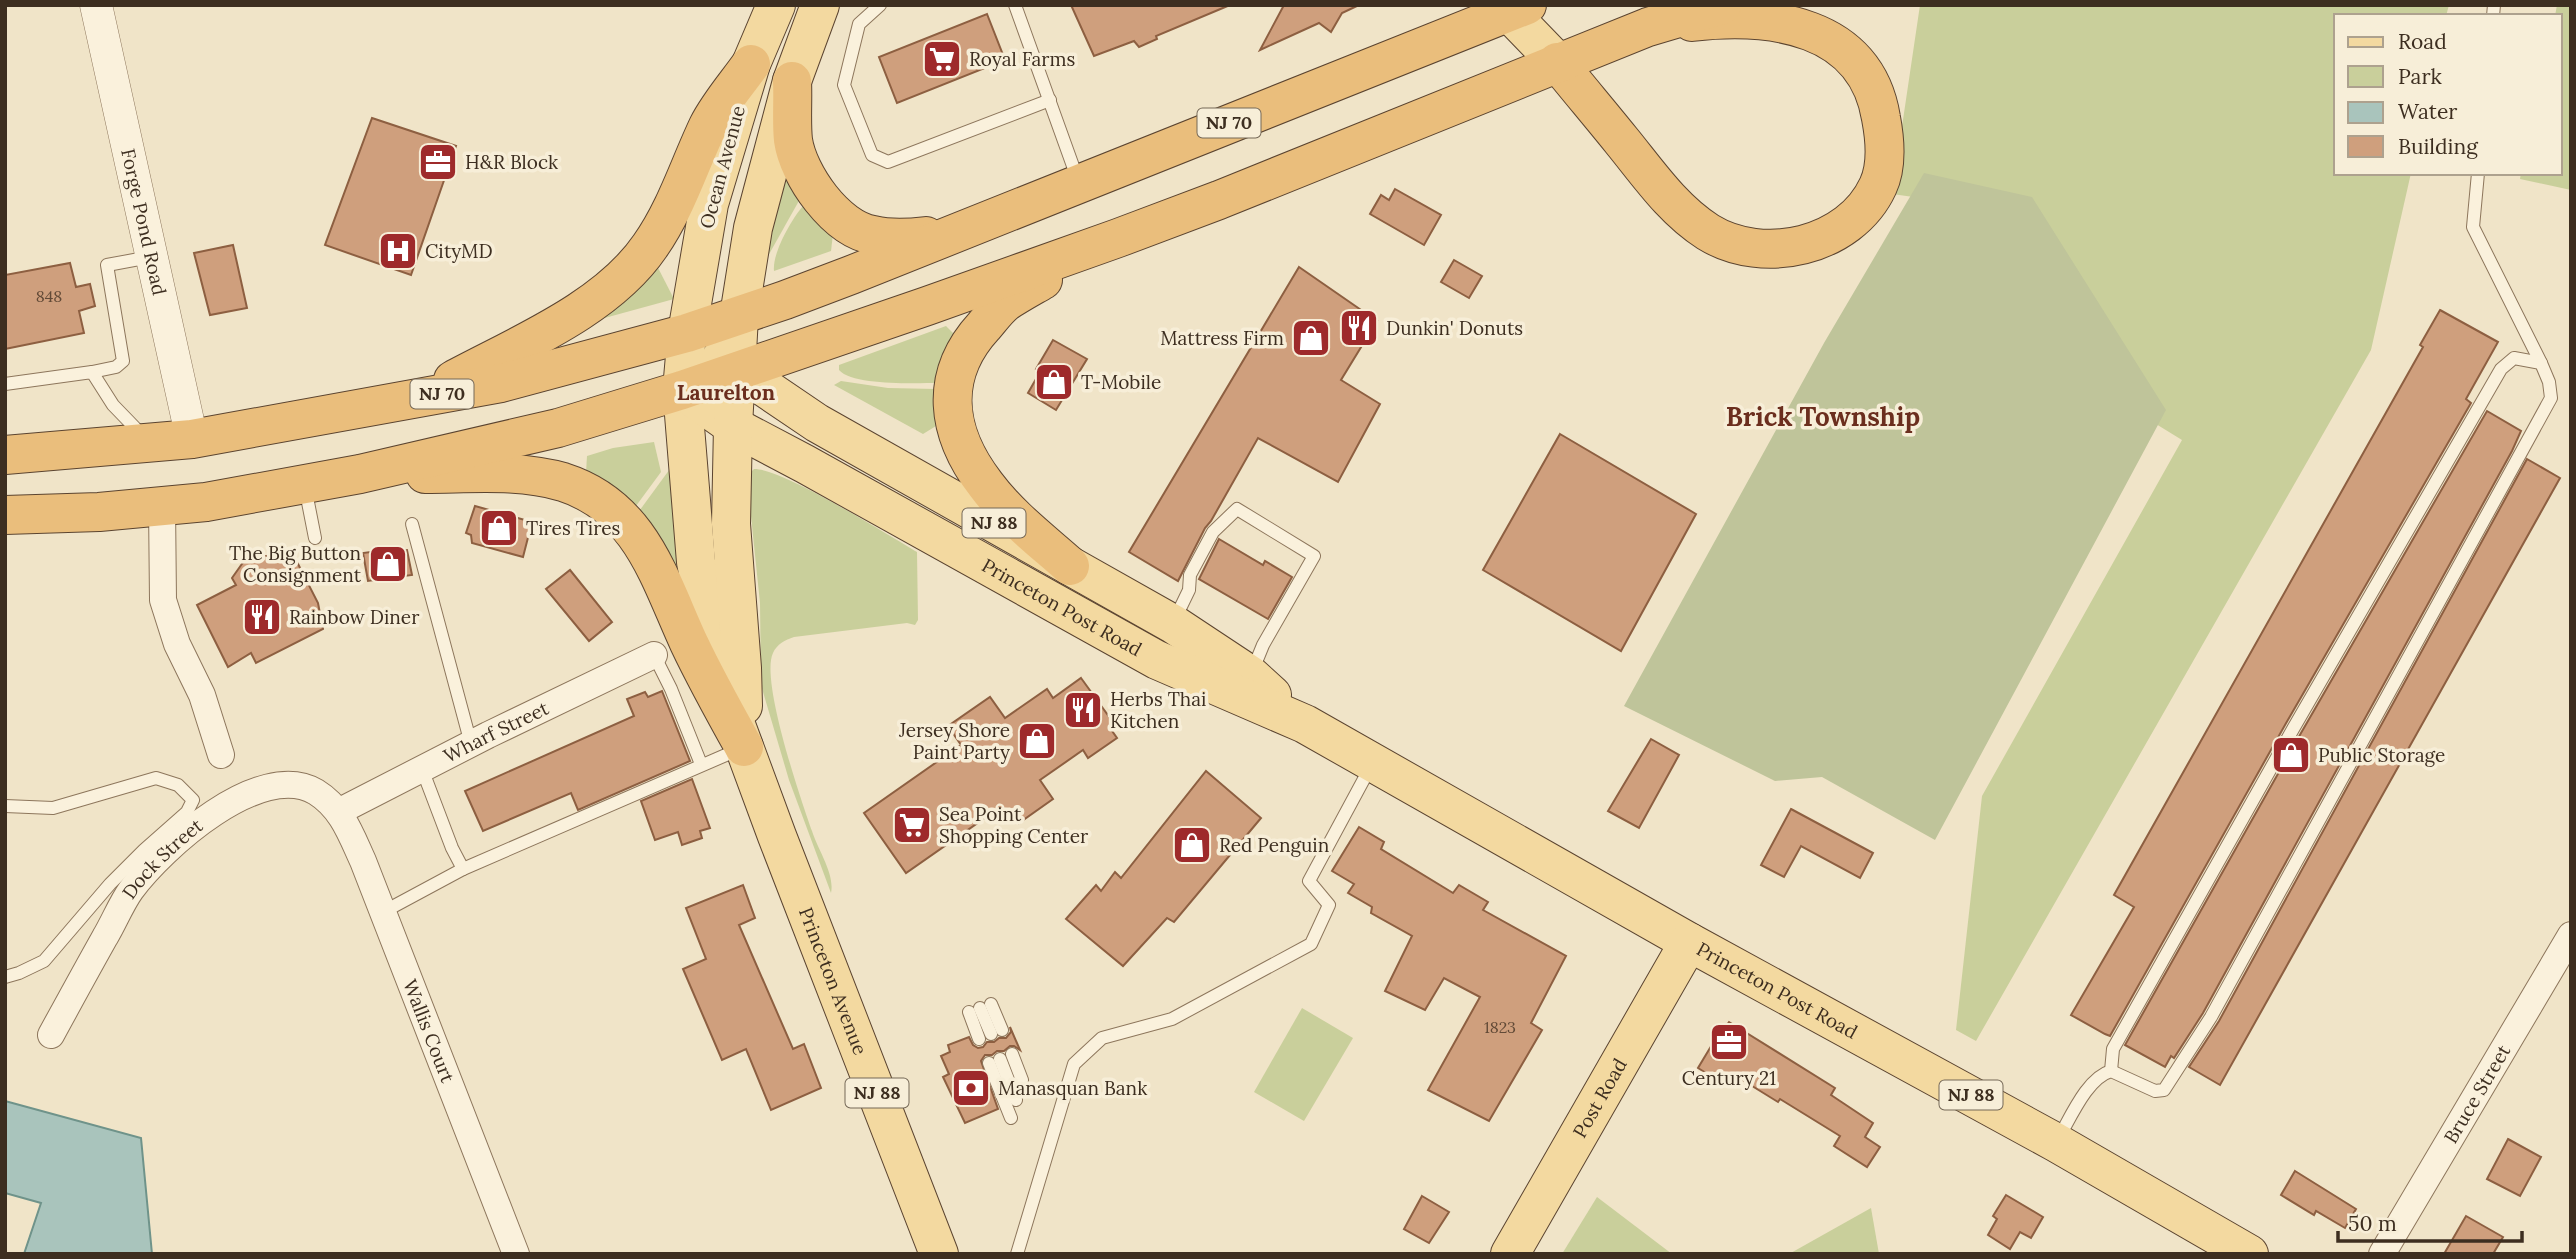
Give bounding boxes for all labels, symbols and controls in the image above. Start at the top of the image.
legend [2334,14,2562,175]
text: Road [2398,28,2447,55]
supermarket icon: Royal Farms [921,38,963,80]
place label: Royal Farms [969,47,1075,71]
text: Park [2398,63,2442,90]
text: Water [2398,98,2457,125]
street label: Ocean Avenue [694,103,750,231]
road number: NJ 70 [1198,109,1260,138]
text: Building [2398,133,2478,160]
office icon: H&R Block [417,141,459,183]
street label: Forge Pond Road [116,146,172,297]
place label: H&R Block [465,150,559,174]
hospital icon: CityMD [377,230,419,272]
place label: CityMD [425,239,493,263]
house number: 848 [36,286,62,306]
restaurant icon: Dunkin' Donuts [1338,307,1380,349]
place label: Dunkin' Donuts [1386,316,1523,340]
shop icon: Mattress Firm [1290,317,1332,359]
place label: Mattress Firm [1160,326,1284,350]
shop icon: T-Mobile [1033,361,1075,403]
place label: T-Mobile [1081,370,1161,394]
district label: Laurelton [677,379,775,406]
road number: NJ 70 [410,380,474,408]
district label: Brick Township [1726,400,1920,433]
shop icon: Tires Tires [478,507,520,549]
road number: NJ 88 [962,508,1026,538]
place label: Tires Tires [526,516,621,540]
place label: The Big Button Consignment [229,541,362,587]
shop icon: The Big Button Consignment [367,543,409,585]
street label: Princeton Post Road [978,553,1146,661]
restaurant icon: Rainbow Diner [241,596,283,638]
place label: Rainbow Diner [289,605,420,629]
place label: Herbs Thai Kitchen [1110,687,1206,733]
restaurant icon: Herbs Thai Kitchen [1062,689,1104,731]
street label: Wharf Street [439,695,553,768]
place label: Jersey Shore Paint Party [898,718,1010,764]
shop icon: Jersey Shore Paint Party [1016,720,1058,762]
shop icon: Public Storage [2270,734,2312,776]
place label: Public Storage [2318,743,2445,767]
place label: Sea Point Shopping Center [939,802,1089,848]
supermarket icon: Sea Point Shopping Center [891,804,933,846]
street label: Dock Street [117,813,208,903]
shop icon: Red Penguin [1171,824,1213,866]
place label: Red Penguin [1219,833,1329,857]
street label: Princeton Avenue [794,904,873,1058]
street label: Princeton Post Road [1693,937,1862,1044]
street label: Wallis Court [398,976,460,1087]
house number: 1823 [1484,1017,1516,1037]
office icon: Century 21 [1708,1021,1750,1063]
street label: Bruce Street [2438,1040,2516,1148]
street label: Post Road [1567,1054,1632,1142]
place label: Century 21 [1682,1066,1776,1090]
bank icon: Manasquan Bank [950,1067,992,1109]
place label: Manasquan Bank [998,1076,1148,1100]
road number: NJ 88 [846,1078,908,1108]
road number: NJ 88 [1940,1080,2002,1110]
scale bar [2338,1200,2522,1244]
text: 50 m [2348,1210,2397,1237]

